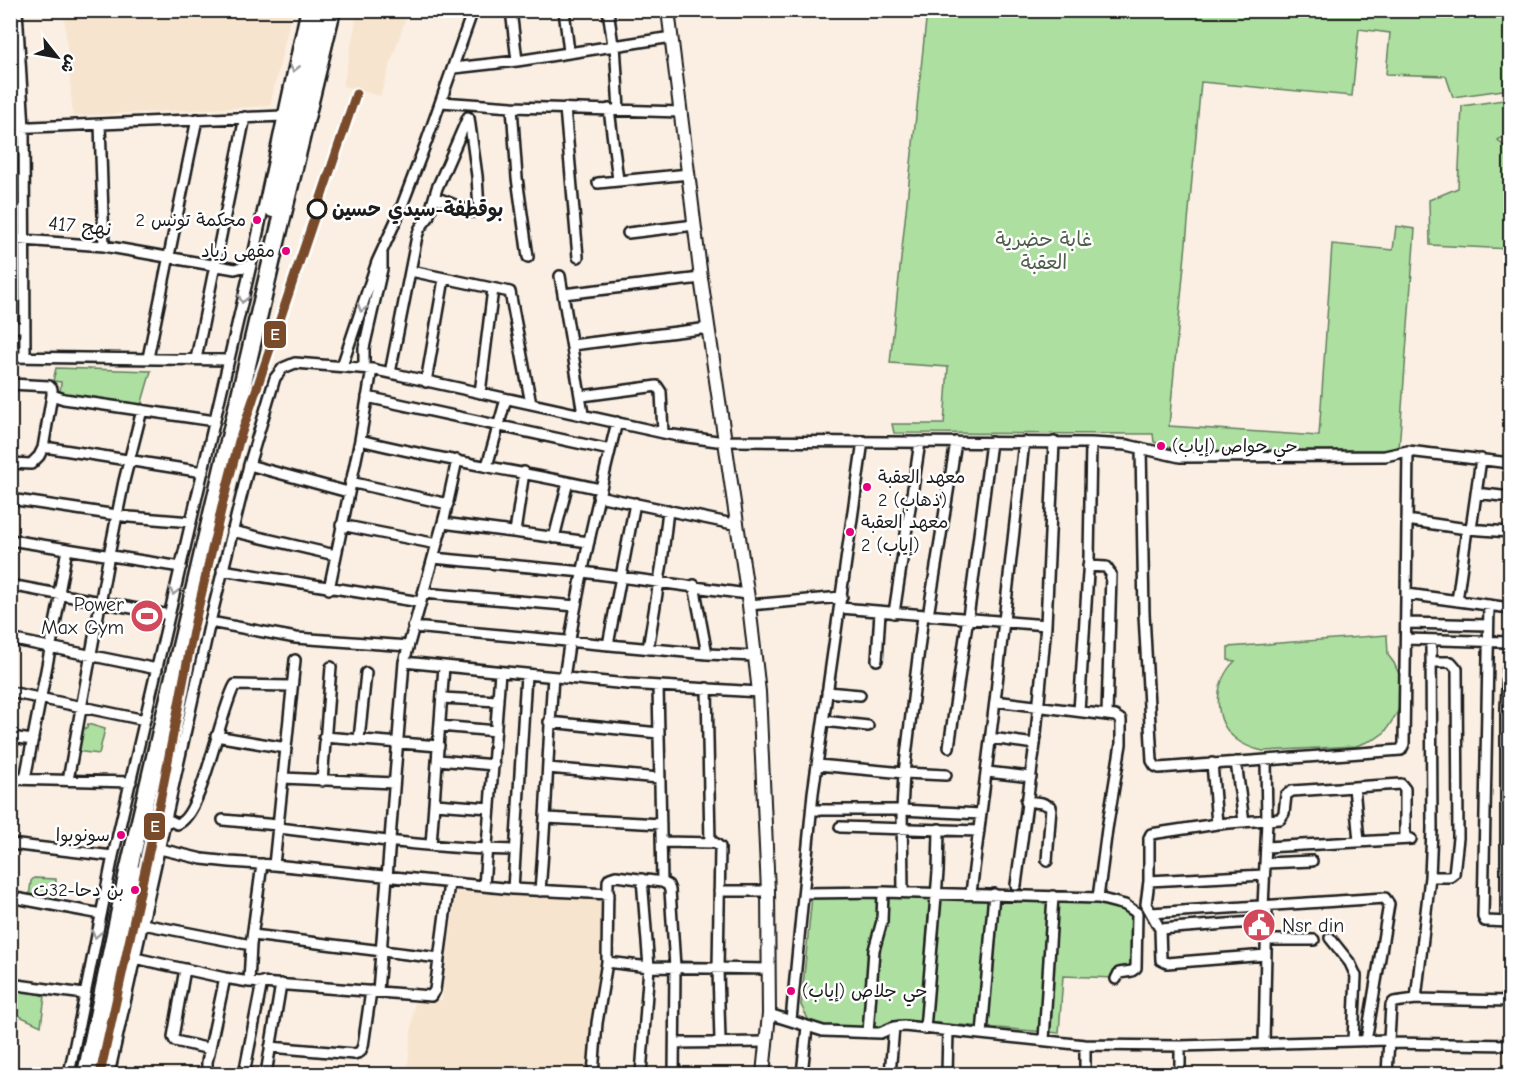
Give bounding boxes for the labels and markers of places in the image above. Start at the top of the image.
place label: بوقطفة-سيدي حسين [332,198,503,225]
marker: بوقطفة-سيدي حسين [307,199,327,219]
place label: محكمة تونس 2 [136,210,246,231]
marker: محكمة تونس 2 [251,214,263,226]
place label: مقهى زياد [201,241,275,262]
marker: مقهى زياد [280,245,292,257]
place label: حي حواص (إياب) [1172,436,1298,462]
marker: حي حواص (إياب) [1155,440,1167,452]
place label: معهد العقبة 2 (ذهاب) [878,467,965,511]
marker: معهد العقبة 2 (ذهاب) [861,481,873,493]
place label: معهد العقبة 2 (إياب) [861,512,948,556]
marker: معهد العقبة 2 (إياب) [844,526,856,538]
place label: Power Max Gym [41,593,124,639]
sports icon: Power Max Gym [129,598,165,634]
place label: سونوبوا [56,825,110,847]
marker: سونوبوا [115,829,127,841]
place label: بن دحا-32ت [33,880,124,901]
marker: بن دحا-32ت [129,884,141,896]
public building icon: Nsr din [1241,907,1277,943]
place label: Nsr din [1282,914,1344,937]
place label: حي جلاص (إياب) [802,981,928,1007]
marker: حي جلاص (إياب) [785,985,797,997]

